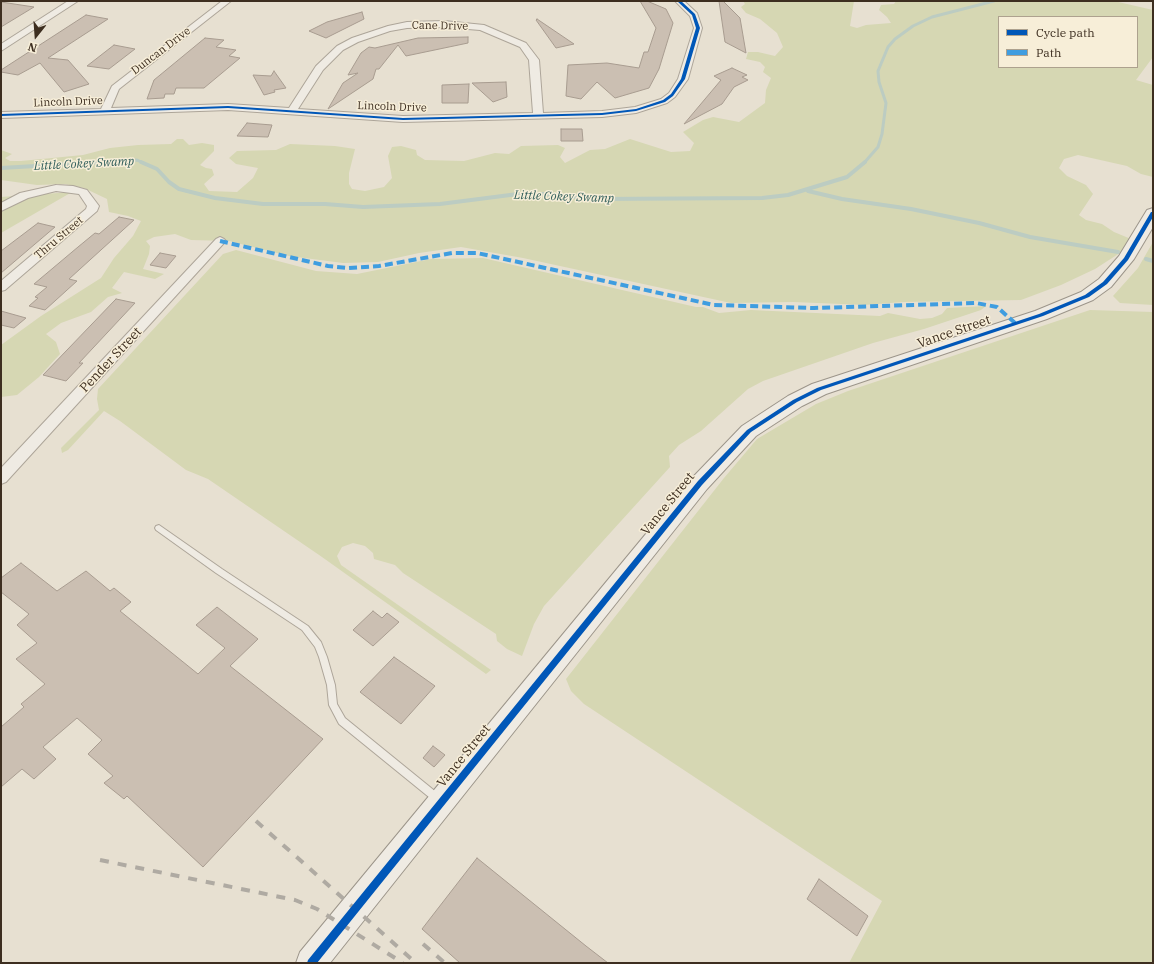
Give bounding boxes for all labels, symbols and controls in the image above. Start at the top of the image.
north arrow [16,16,56,56]
legend [998,16,1138,68]
street label: Cane Drive [412,19,468,33]
street label: Duncan Drive [129,24,193,78]
text: Cycle path [1036,25,1095,40]
text: N [26,40,39,55]
text: Path [1036,45,1061,60]
street label: Lincoln Drive [33,94,103,110]
street label: Lincoln Drive [357,99,427,115]
water label: Little Cokey Swamp [34,154,134,174]
water label: Little Cokey Swamp [514,188,614,206]
street label: Thru Street [32,214,86,262]
street label: Vance Street [915,312,993,352]
street label: Pender Street [77,324,145,396]
street label: Vance Street [638,469,698,539]
street label: Vance Street [434,721,494,791]

